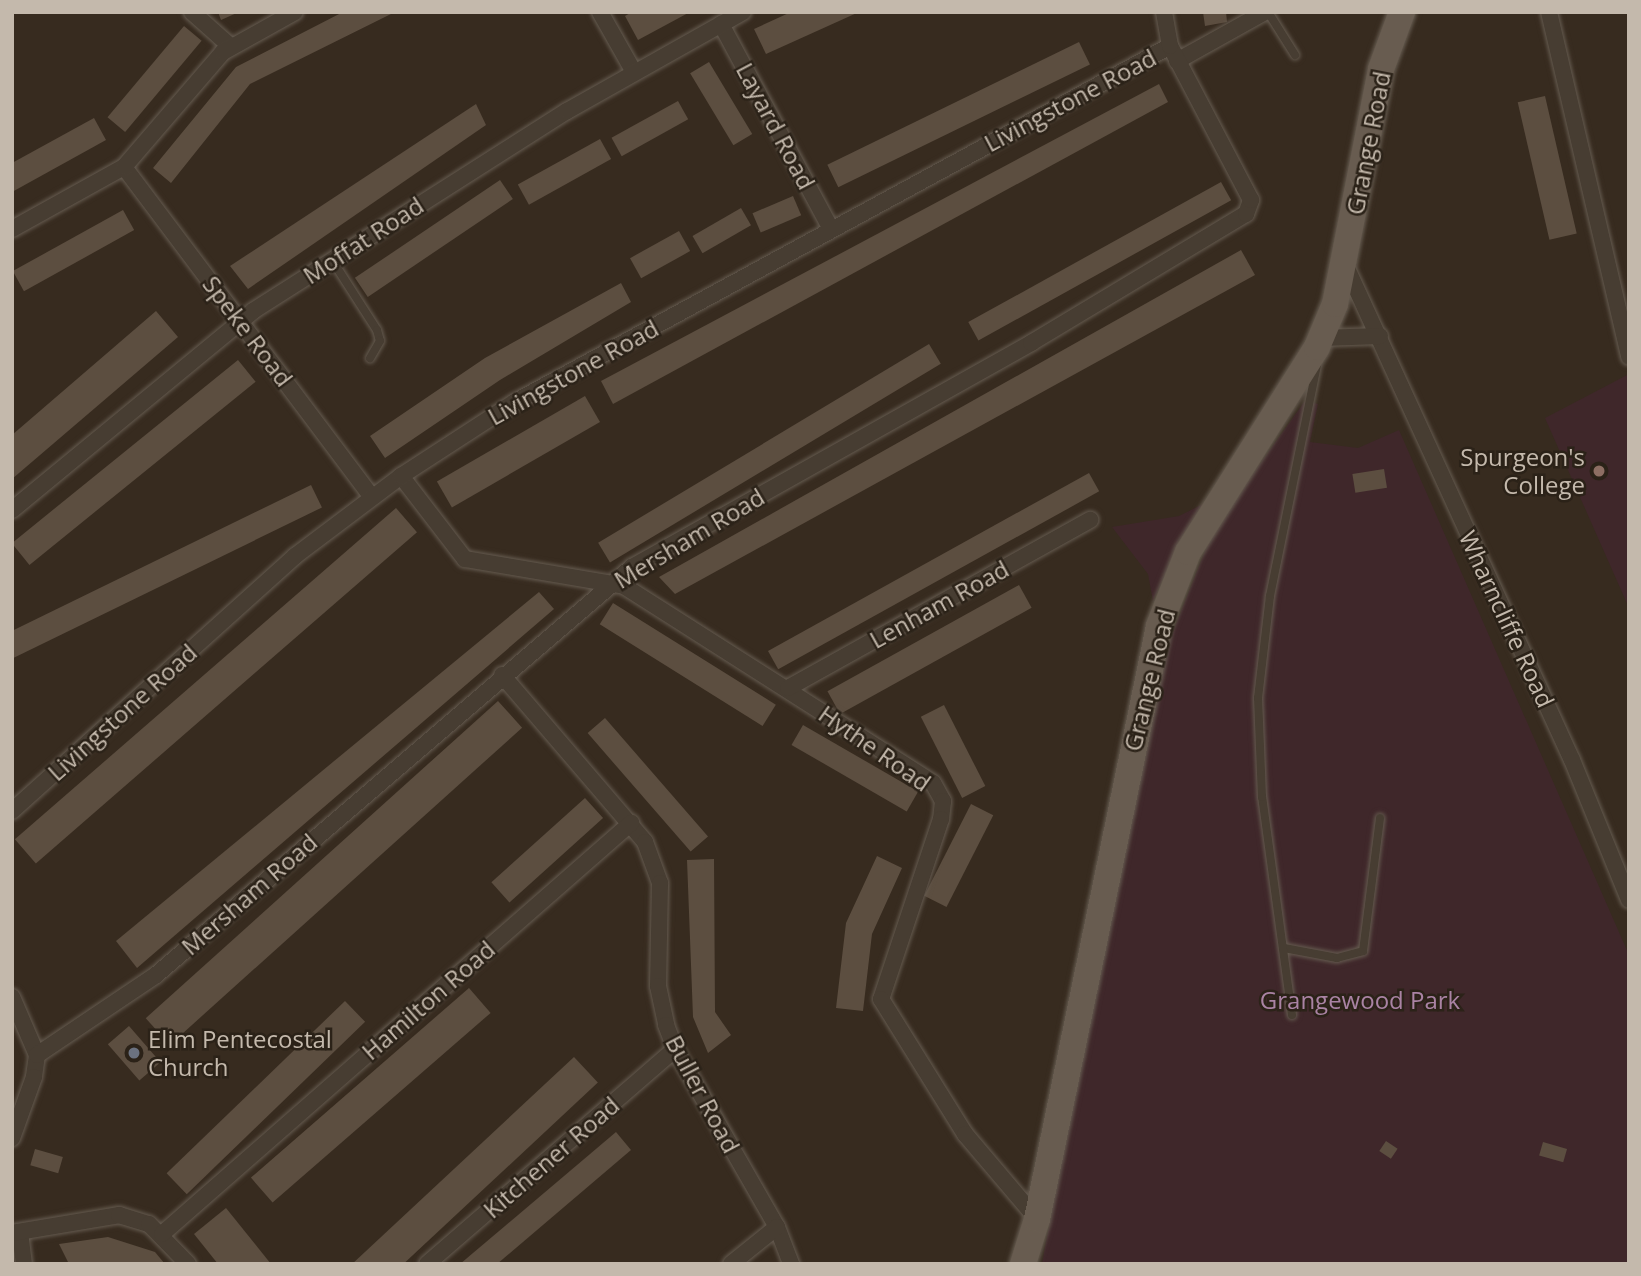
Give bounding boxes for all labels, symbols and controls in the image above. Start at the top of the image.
street label: Livingstone Road [979,43,1161,157]
street label: Layard Road [731,58,821,194]
street label: Grange Road [1340,69,1396,217]
street label: Moffat Road [297,190,429,290]
street label: Speke Road [197,270,299,392]
street label: Livingstone Road [483,313,663,431]
place label: Spurgeon's College [1460,443,1585,499]
marker: Spurgeon's College [1591,463,1607,479]
street label: Mersham Road [609,482,769,594]
street label: Wharncliffe Road [1453,526,1561,712]
street label: Lenham Road [864,554,1014,654]
street label: Grange Road [1117,606,1181,754]
street label: Livingstone Road [42,638,202,786]
street label: Hythe Road [814,699,936,797]
street label: Mersham Road [175,827,323,961]
street label: Hamilton Road [356,934,500,1066]
park label: Grangewood Park [1260,986,1460,1014]
place label: Elim Pentecostal Church [148,1025,332,1081]
street label: Buller Road [660,1030,746,1158]
marker: Elim Pentecostal Church [126,1045,142,1061]
street label: Kitchener Road [477,1090,625,1224]

